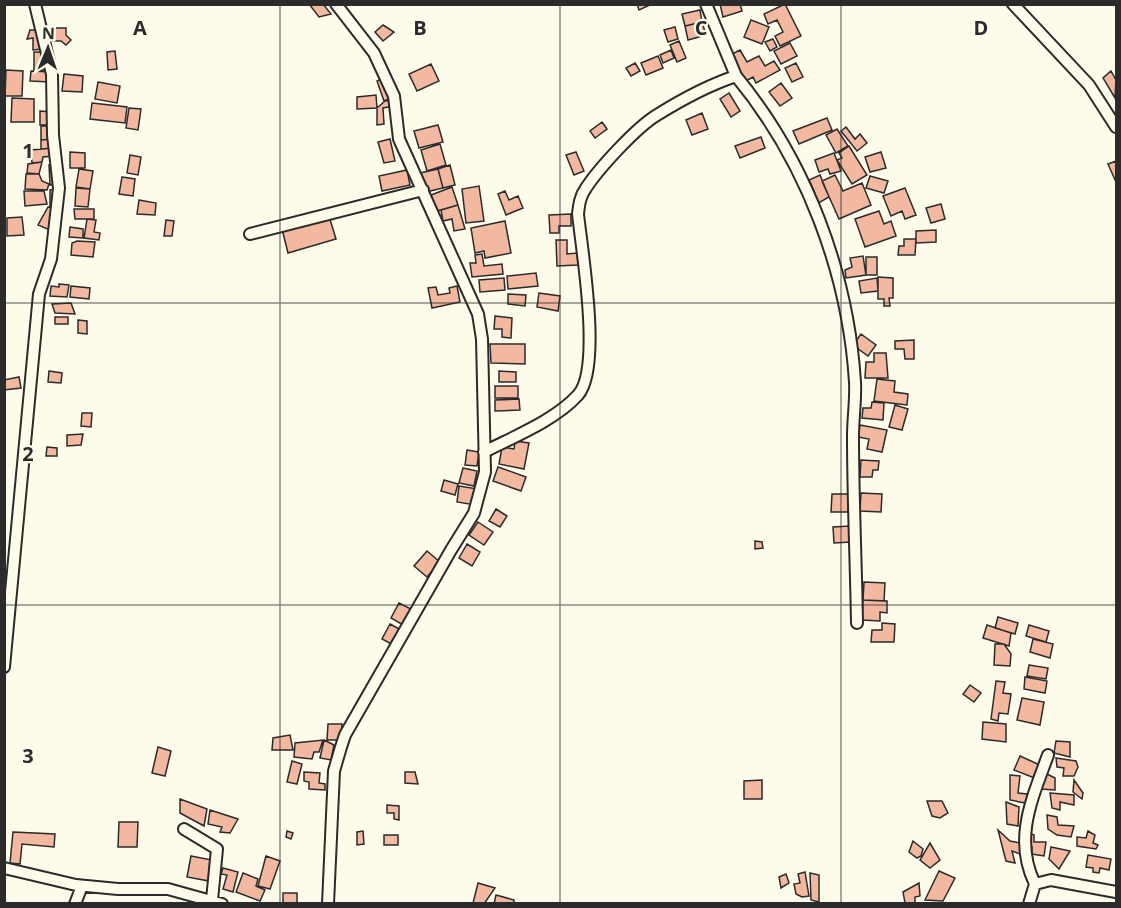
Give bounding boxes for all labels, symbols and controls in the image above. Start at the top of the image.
text: A [133,14,147,41]
text: B [413,14,427,41]
text: C [695,14,708,41]
text: D [974,14,988,41]
north arrow [18,18,78,78]
text: N [42,22,55,44]
text: 1 [22,137,34,164]
text: 2 [22,440,34,467]
text: 3 [22,742,34,769]

